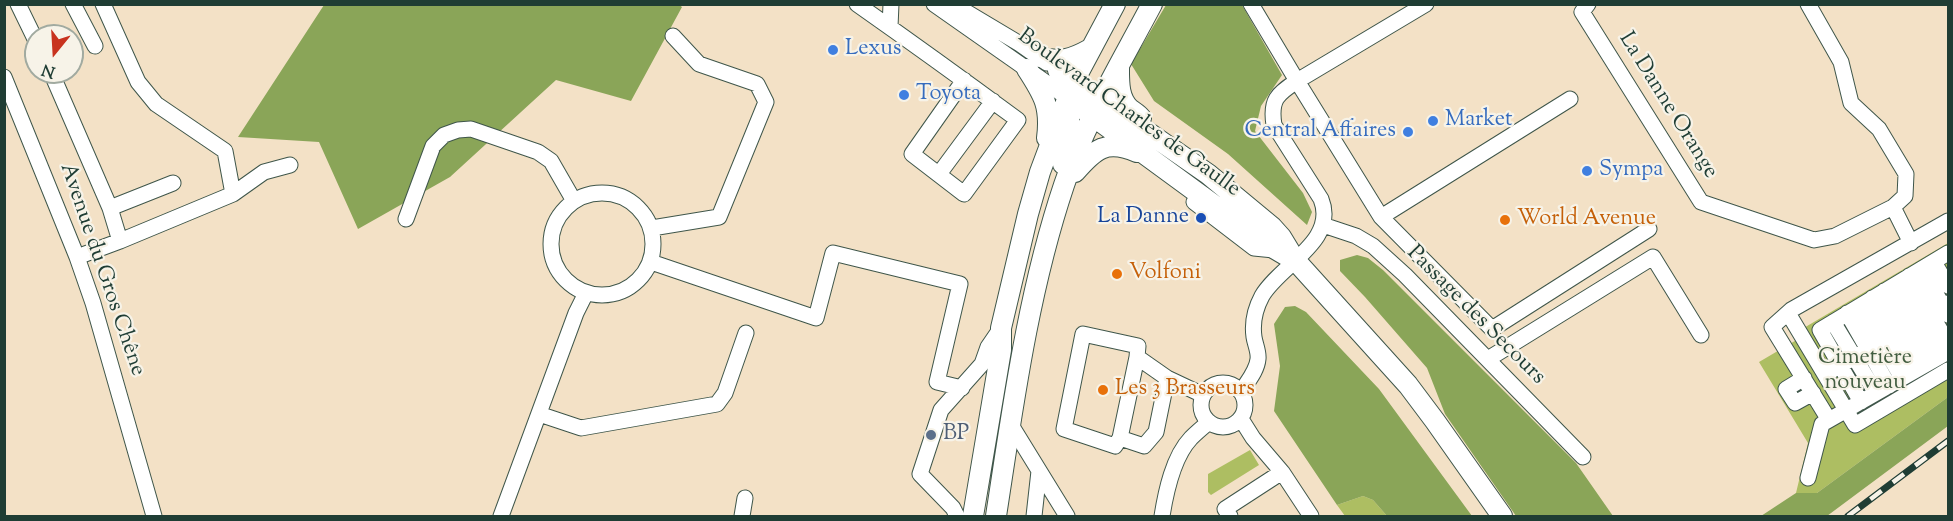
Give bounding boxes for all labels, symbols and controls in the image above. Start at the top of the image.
north arrow [24,24,84,84]
street label: Boulevard Charles de Gaulle [1011,24,1245,204]
street label: La Danne Orange [1612,28,1722,184]
place label: Lexus [845,37,901,63]
marker: Lexus [826,43,840,57]
text: N [39,57,59,83]
place label: Toyota [916,82,981,108]
marker: Toyota [897,88,911,102]
place label: Market [1445,108,1512,134]
marker: Market [1426,114,1440,128]
place label: Central Affaires [1244,119,1396,145]
marker: Central Affaires [1401,125,1415,139]
place label: Sympa [1599,158,1663,184]
street label: Avenue du Gros Chêne [52,160,150,380]
marker: Sympa [1580,164,1594,178]
place label: La Danne [1097,205,1189,231]
place label: World Avenue [1517,207,1656,233]
marker: La Danne [1194,211,1208,225]
marker: World Avenue [1498,213,1512,227]
street label: Passage des Secours [1400,241,1550,391]
place label: Volfoni [1129,261,1201,287]
marker: Volfoni [1110,267,1124,281]
park label: Cimetière nouveau [1818,346,1912,398]
place label: Les 3 Brasseurs [1115,377,1255,403]
marker: Les 3 Brasseurs [1096,383,1110,397]
place label: BP [943,422,969,448]
marker: BP [924,428,938,442]

